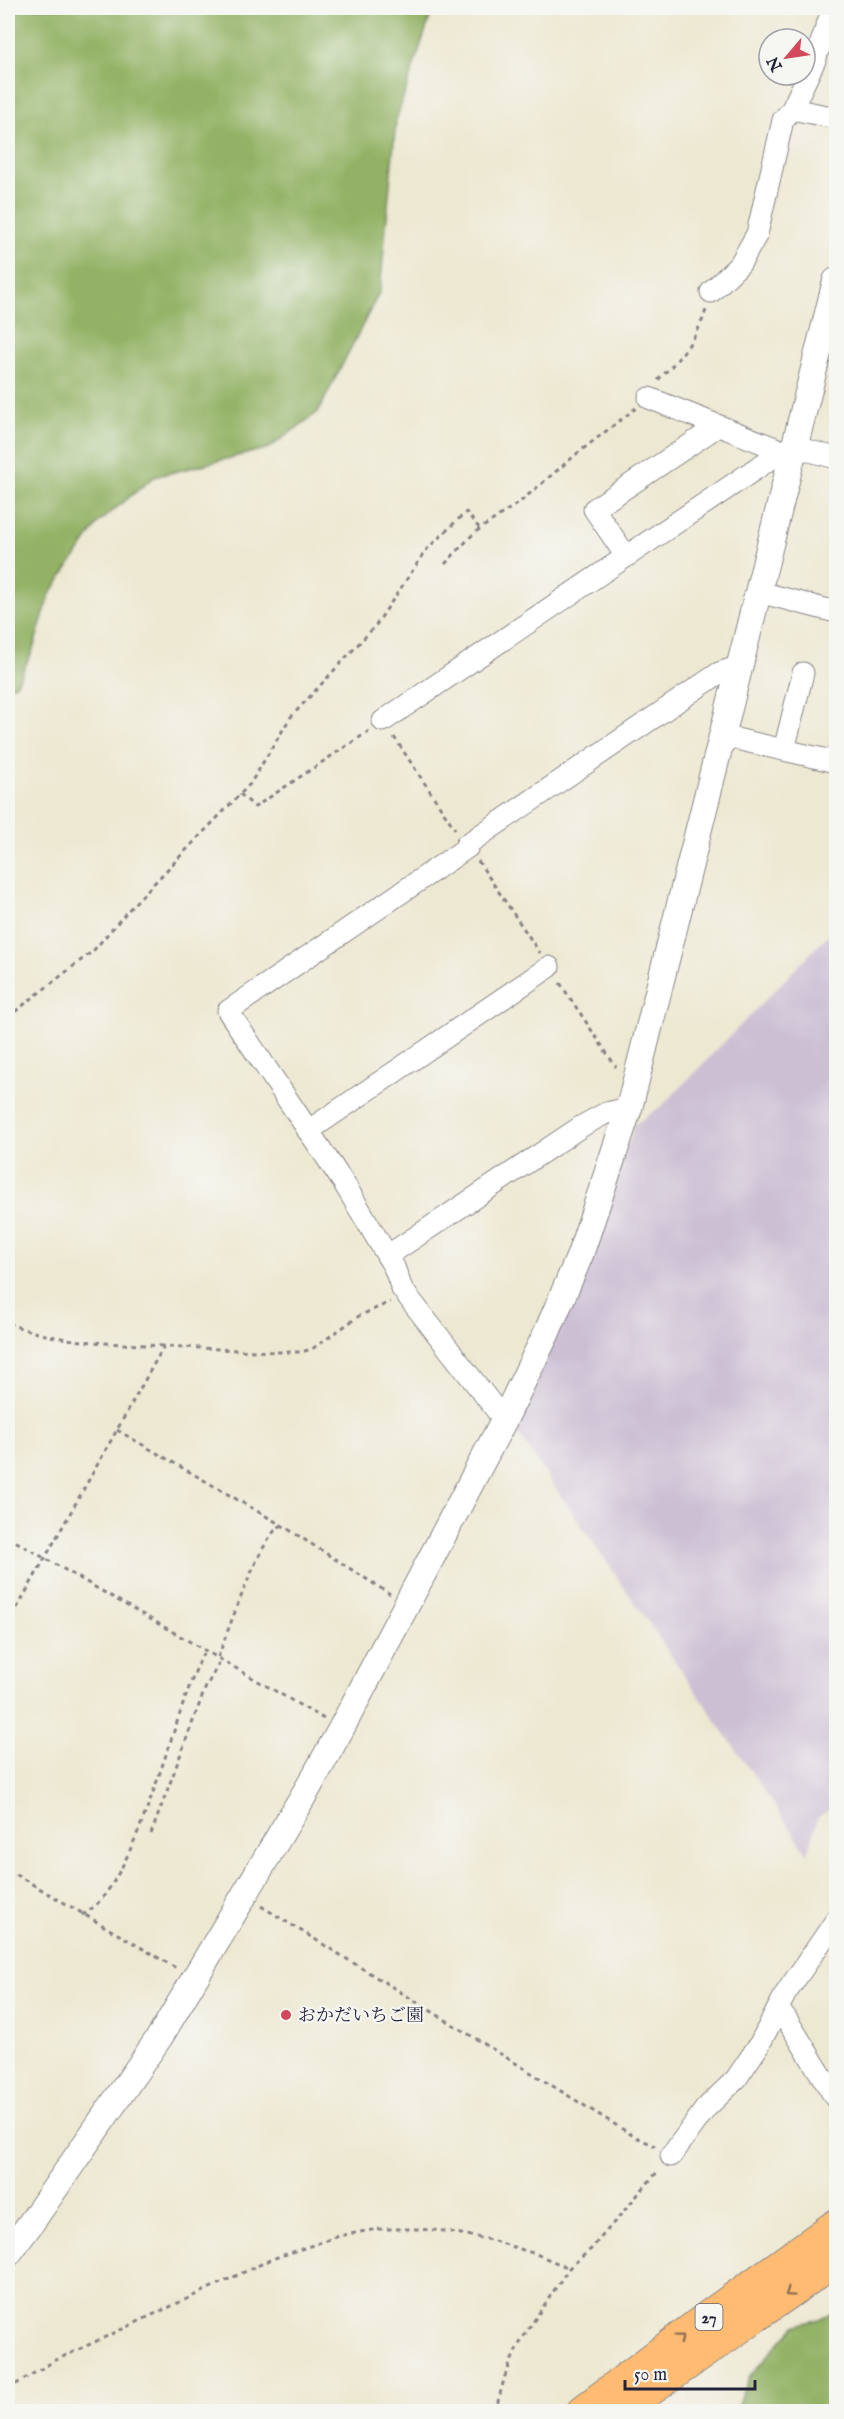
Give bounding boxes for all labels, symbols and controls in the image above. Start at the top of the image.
north arrow [757,27,817,87]
text: N [763,52,788,75]
place label: おかだいちご園 [298,2005,424,2028]
marker: おかだいちご園 [279,2008,293,2022]
one-way arrow [784,2286,795,2297]
road number: 27 [696,2304,722,2330]
one-way arrow [674,2335,685,2346]
scale bar [625,2353,756,2391]
text: 50 m [634,2364,667,2387]

